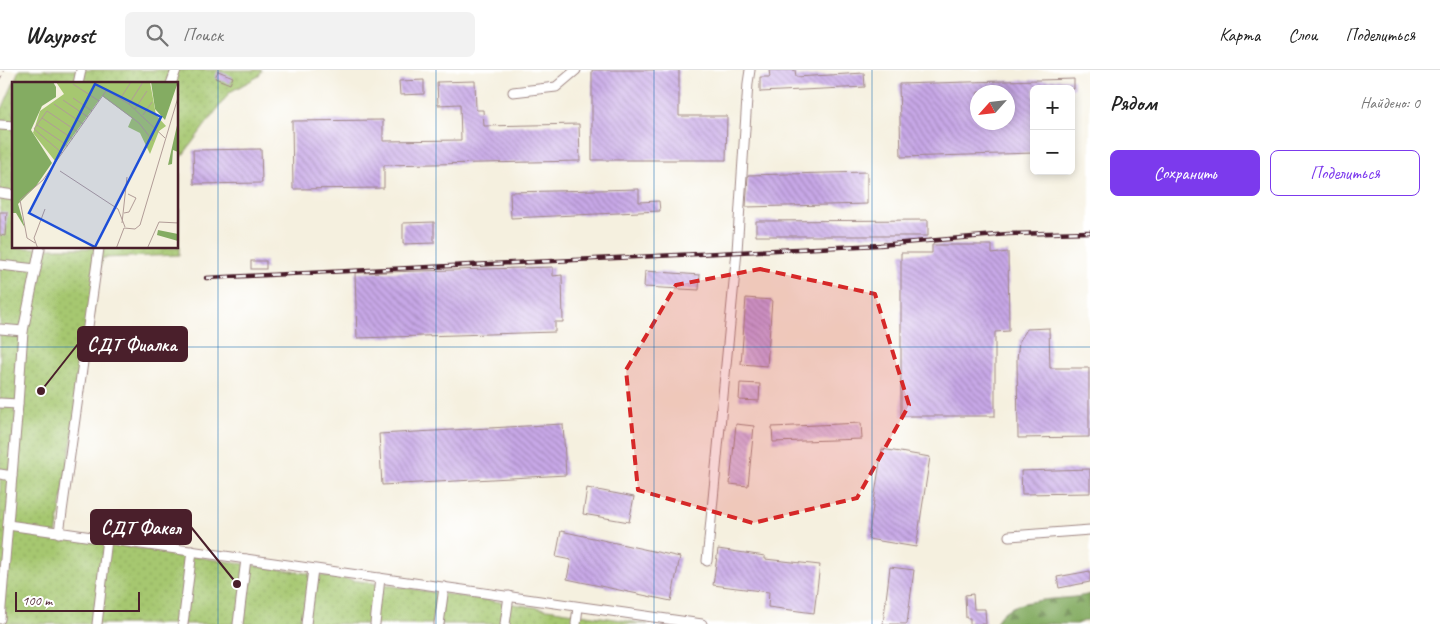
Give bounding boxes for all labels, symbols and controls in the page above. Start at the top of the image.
search box [125,12,475,57]
text: Waypost [25,20,95,50]
icon: search [143,21,171,49]
text: Поиск [183,23,223,47]
text: Карта [1219,24,1260,46]
text: Слои [1288,24,1317,46]
text: Поделиться [1345,24,1415,46]
inset map [12,82,179,249]
north arrow [970,85,1015,130]
map controls [1030,85,1075,175]
button: + [1030,85,1075,130]
text: Рядом [1110,90,1157,116]
text: Найдено: 0 [1360,93,1420,113]
button: − [1030,130,1075,175]
button: Сохранить [1110,150,1260,196]
button: Поделиться [1270,150,1420,196]
callout: СДТ Фиалка [78,327,187,361]
text: СДТ Фиалка [87,333,178,357]
callout: СДТ Факел [91,510,191,544]
text: СДТ Факел [101,516,182,540]
scale bar [15,589,140,612]
text: 100 m [22,592,52,609]

